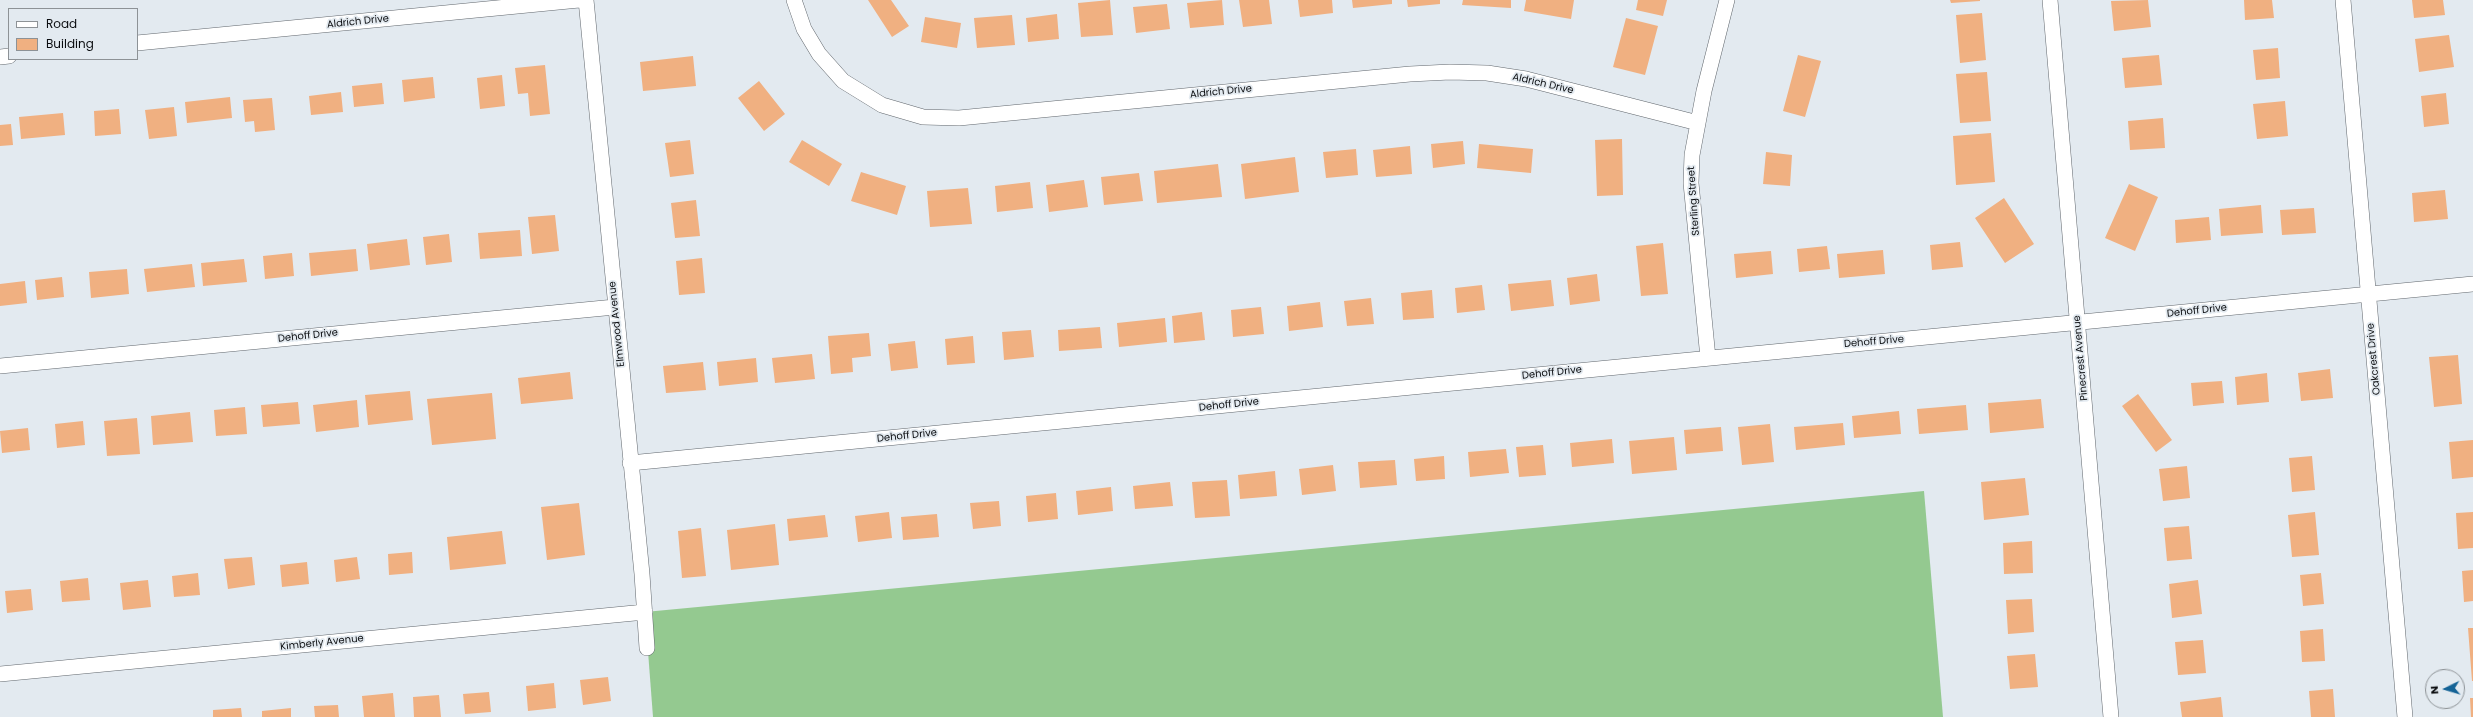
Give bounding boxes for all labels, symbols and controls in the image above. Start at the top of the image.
legend [8,8,138,60]
street label: Aldrich Drive [326,13,390,31]
text: Road [46,15,77,32]
text: Building [46,35,94,52]
street label: Aldrich Drive [1511,71,1575,97]
street label: Aldrich Drive [1189,83,1253,101]
street label: Sterling Street [1686,166,1702,236]
street label: Elmwood Avenue [607,281,627,367]
street label: Dehoff Drive [2166,302,2228,320]
street label: Pinecrest Avenue [2071,315,2091,401]
street label: Oakcrest Drive [2365,322,2383,396]
street label: Dehoff Drive [277,327,339,345]
street label: Dehoff Drive [1843,333,1905,351]
street label: Dehoff Drive [1521,364,1583,382]
street label: Dehoff Drive [1198,396,1260,414]
street label: Dehoff Drive [876,427,938,445]
street label: Kimberly Avenue [280,633,364,653]
north arrow [2425,669,2465,709]
text: N [2426,685,2442,695]

